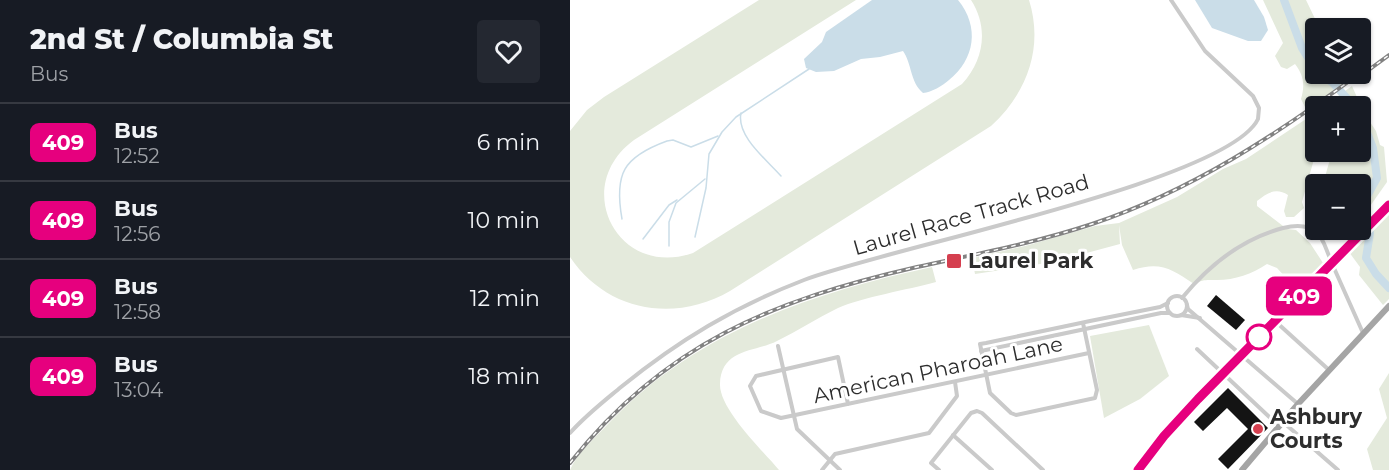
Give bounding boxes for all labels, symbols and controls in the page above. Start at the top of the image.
map controls [1305,18,1371,240]
button: layers [1305,18,1371,84]
button: heart [477,20,540,83]
text: 2nd St / Columbia St [30,22,333,56]
text: Bus [30,62,68,86]
button: + [1305,96,1371,162]
text: Bus [114,117,158,144]
text: 6 min [477,129,540,156]
text: 409 [42,130,84,155]
text: 12:52 [114,144,160,168]
street label: Laurel Race Track Road [850,169,1092,260]
button: − [1305,174,1371,240]
text: Bus [114,195,158,222]
text: 10 min [468,207,540,234]
text: 409 [42,208,84,233]
text: 12:56 [114,222,160,246]
place label: Laurel Park [968,248,1094,273]
marker: Laurel Park [945,252,963,270]
text: Bus [114,273,158,300]
line badge: 409 [1264,276,1334,316]
text: 409 [1278,284,1320,309]
text: 12 min [470,285,540,312]
text: 409 [42,286,84,311]
text: 12:58 [114,300,161,324]
unlabelled marker [1246,324,1272,350]
street label: American Pharoah Lane [811,331,1065,408]
text: Bus [114,351,158,378]
text: 18 min [468,363,540,390]
text: 409 [42,364,84,389]
text: 13:04 [114,378,163,402]
place label: Ashbury Courts [1269,404,1363,453]
marker: Ashbury Courts [1251,422,1265,436]

